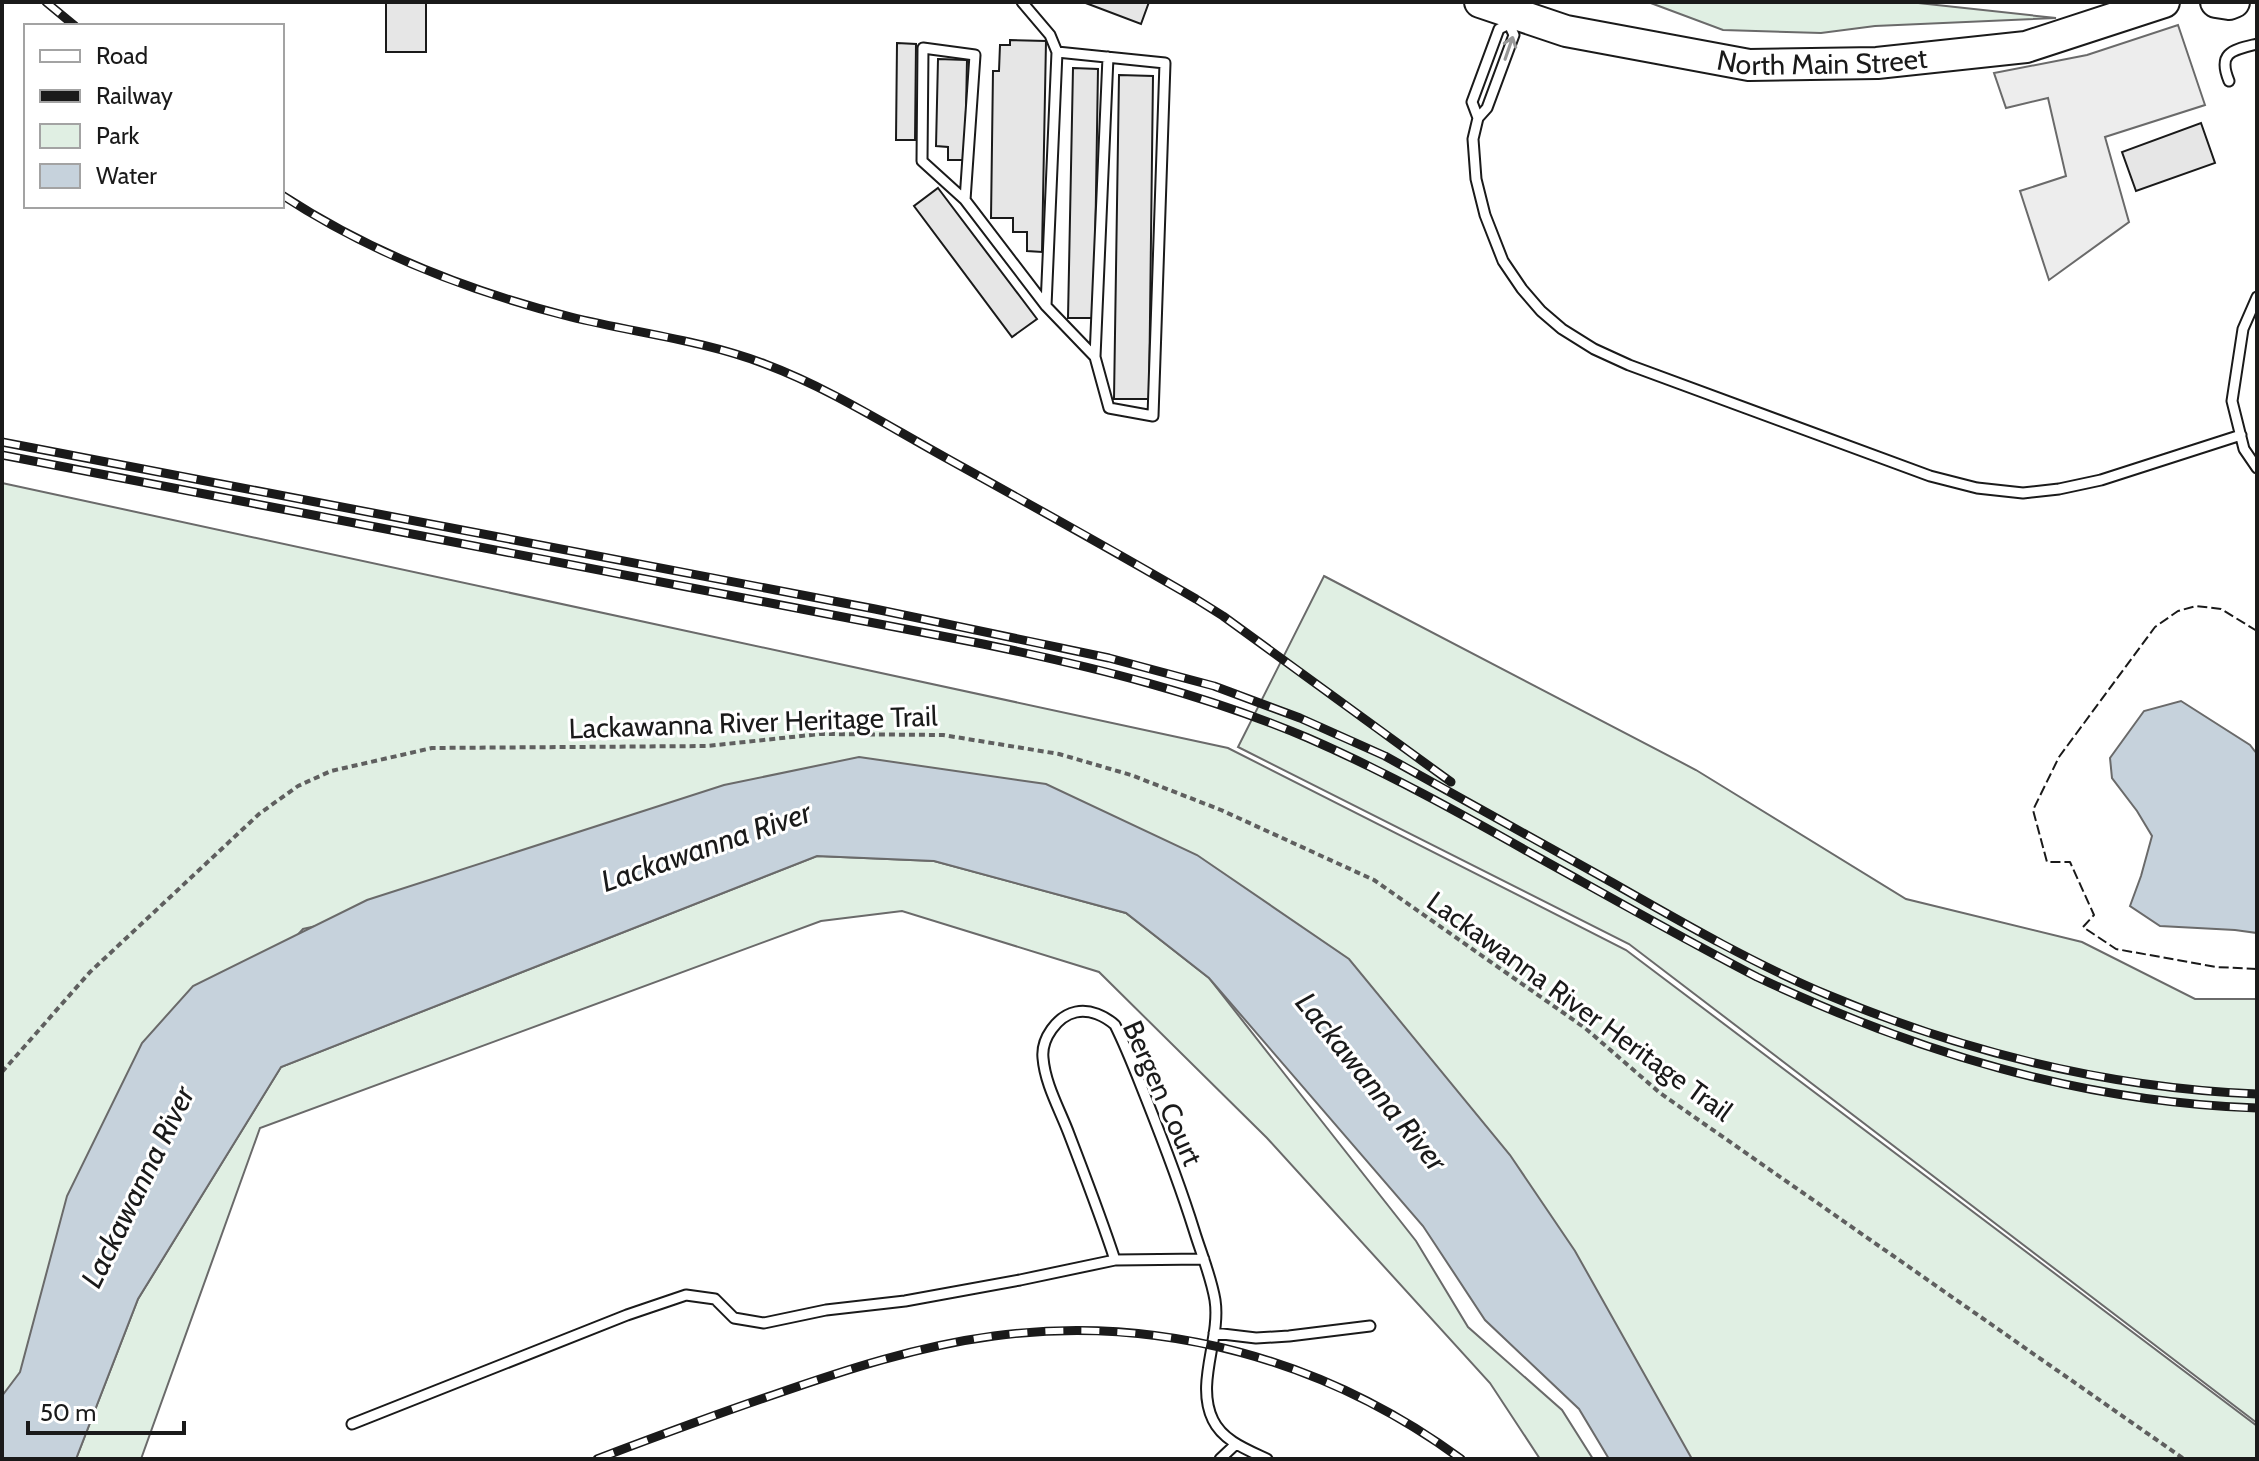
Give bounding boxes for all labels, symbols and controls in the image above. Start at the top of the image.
legend [24,24,284,208]
one-way arrow [1503,36,1517,61]
text: Road [96,41,148,70]
street label: North Main Street [1714,41,1929,82]
text: Railway [96,81,173,110]
text: Park [96,121,139,150]
text: Water [96,161,157,190]
street label: Lackawanna River Heritage Trail [568,699,938,745]
water label: Lackawanna River [596,793,817,900]
street label: Lackawanna River Heritage Trail [1421,884,1740,1128]
water label: Lackawanna River [1288,985,1456,1180]
street label: Bergen Court [1116,1015,1210,1171]
water label: Lackawanna River [73,1078,203,1294]
scale bar [28,1385,184,1435]
text: 50 m [40,1398,96,1427]

